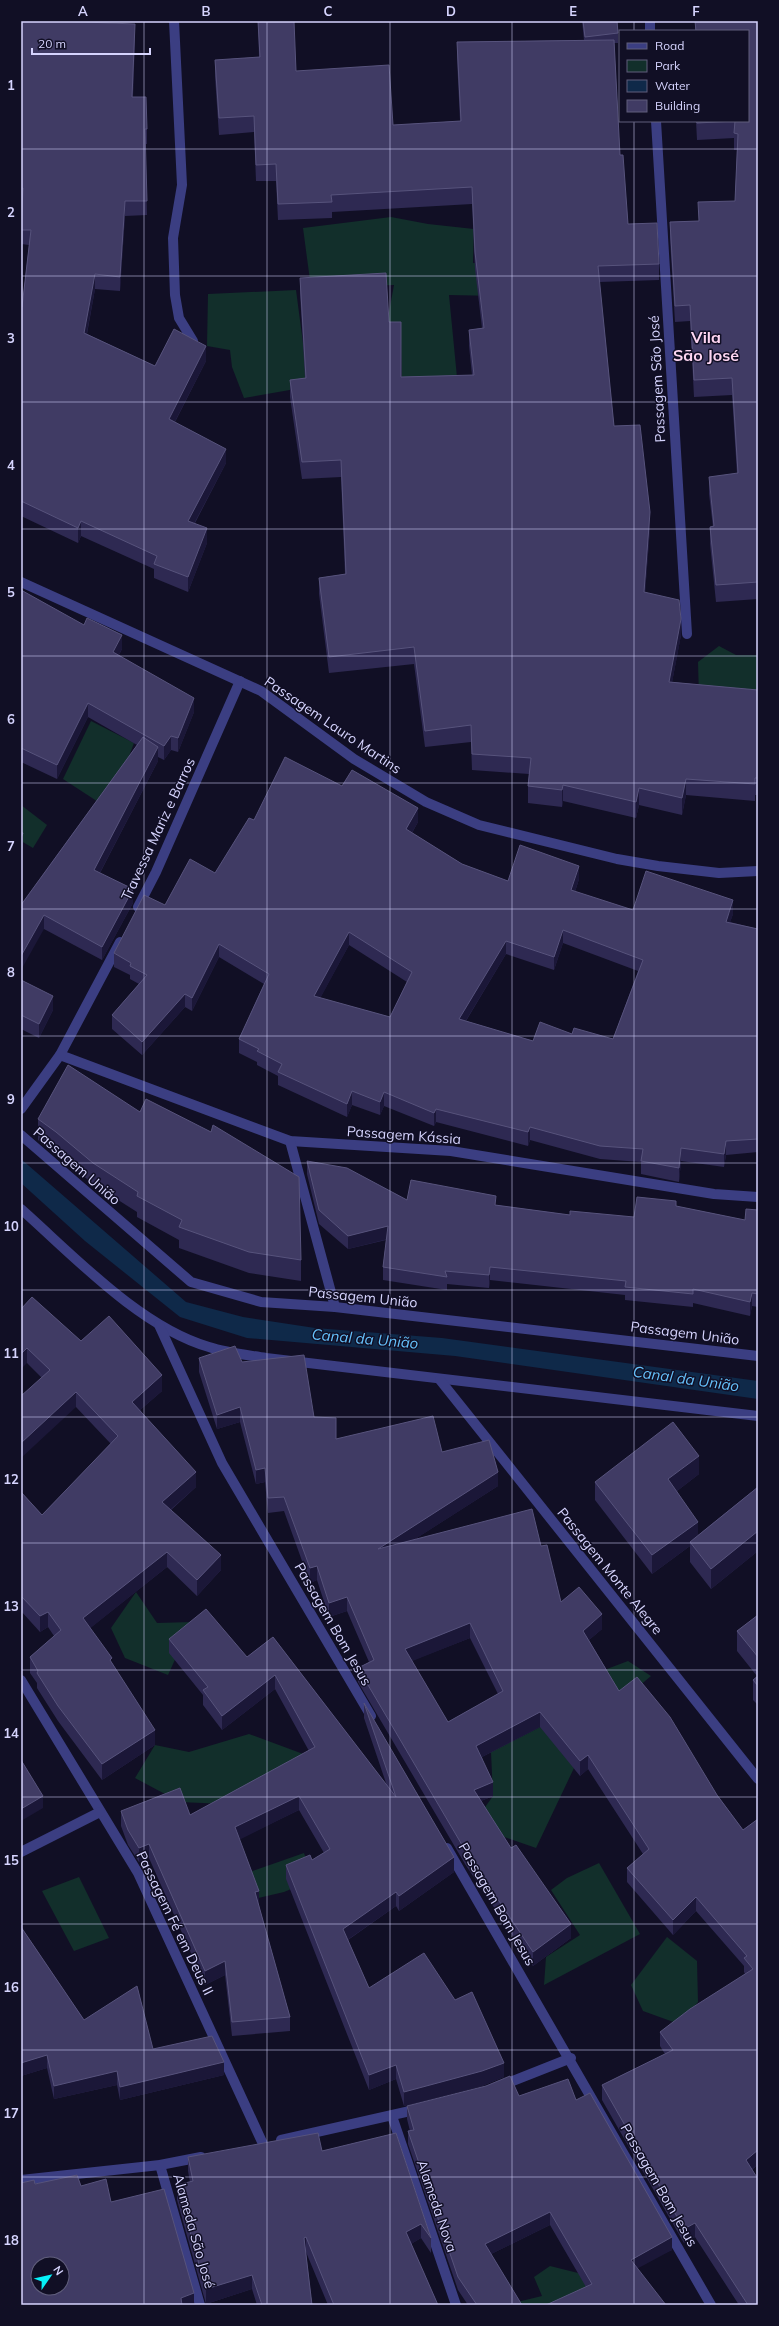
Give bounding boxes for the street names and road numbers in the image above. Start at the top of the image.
street label: Passagem São José [645,315,669,443]
street label: Passagem Lauro Martins [261,672,405,778]
street label: Travessa Mariz e Barros [117,755,199,903]
street label: Passagem Kássia [346,1122,462,1148]
street label: Passagem União [30,1123,124,1209]
street label: Passagem União [308,1282,418,1312]
street label: Passagem União [629,1317,741,1349]
street label: Passagem Monte Alegre [553,1504,667,1638]
street label: Passagem Bom Jesus [290,1559,376,1689]
street label: Passagem Bom Jesus [454,1839,540,1969]
street label: Passagem Fé em Deus II [132,1848,218,1998]
street label: Passagem Bom Jesus [616,2120,702,2250]
street label: Alameda Nova [413,2157,461,2255]
street label: Alameda São José [169,2172,219,2290]

